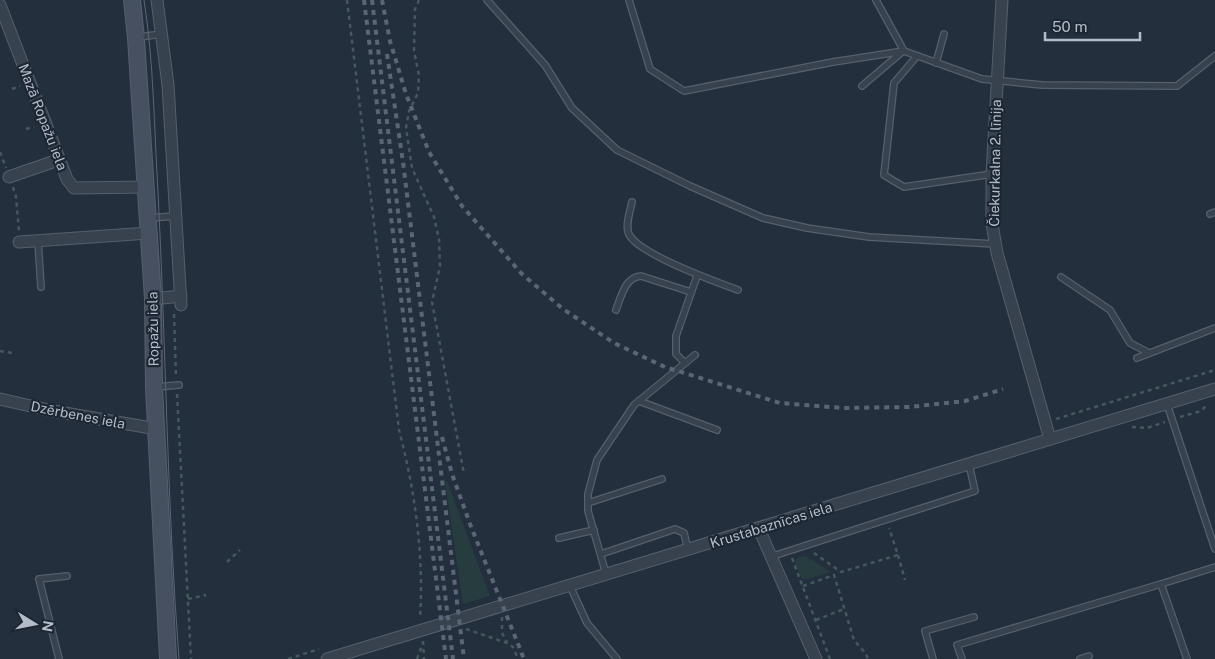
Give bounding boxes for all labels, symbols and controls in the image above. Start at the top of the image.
scale bar [1045,10,1140,42]
text: 50 m [1052,18,1087,35]
street label: Mazā Ropažu iela [15,62,71,172]
street label: Čiekurkalna 2. līnija [985,99,1004,227]
street label: Ropažu iela [144,292,162,366]
street label: Dzērbenes iela [29,398,127,432]
street label: Krustabaznīcas iela [708,499,834,551]
north arrow [10,599,60,649]
text: N [39,619,57,633]

